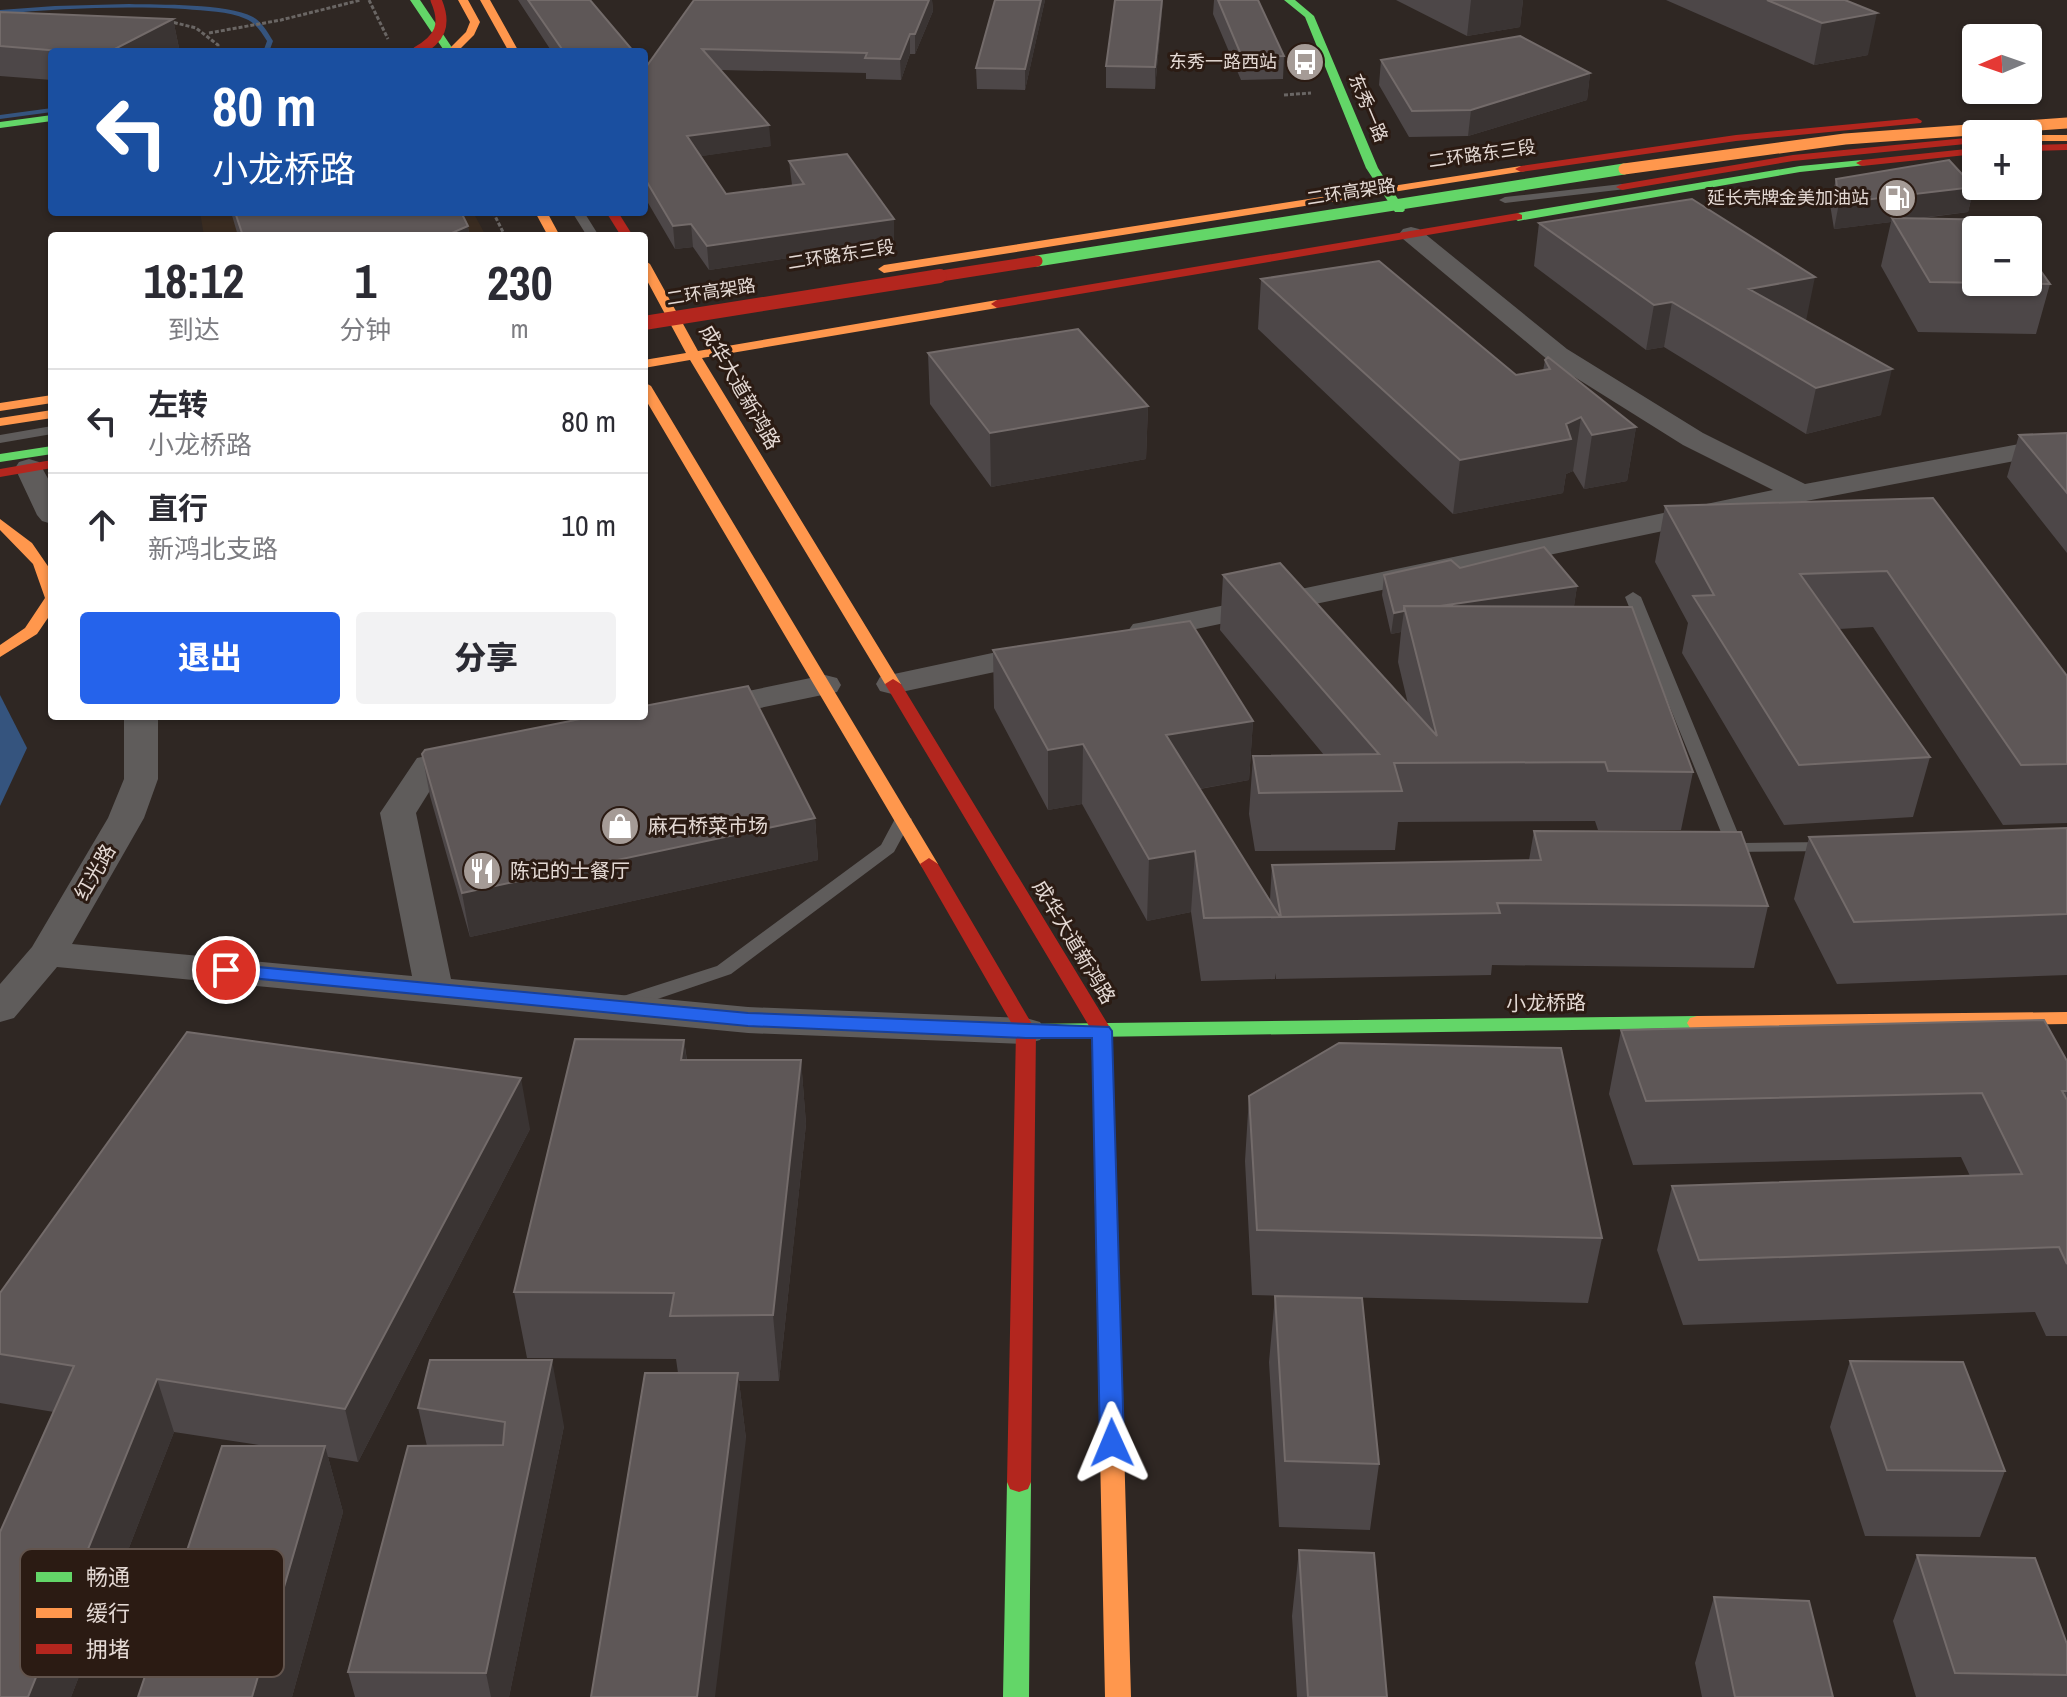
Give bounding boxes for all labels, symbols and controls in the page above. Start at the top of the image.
north arrow [1962,24,2042,104]
map controls [1962,24,2042,296]
bus stop icon: 东秀一路西站 [1284,41,1326,83]
place label: 东秀一路西站 [1169,49,1277,74]
text: 80 m [212,68,317,143]
street label: 东秀一路 [1343,70,1394,146]
icon: left [80,80,184,184]
button: + [1962,120,2042,200]
street label: 二环路东三段 [1427,134,1537,173]
text: 小龙桥路 [212,145,356,193]
street label: 二环高架路 [1305,172,1397,211]
fuel station icon: 延长壳牌金美加油站 [1876,177,1918,219]
place label: 延长壳牌金美加油站 [1707,185,1869,210]
button: − [1962,216,2042,296]
street label: 二环路东三段 [786,234,896,275]
text: 18:12 [143,248,244,313]
text: 1 [355,248,376,313]
text: 230 [487,250,553,315]
street label: 二环高架路 [665,272,757,311]
text: m [511,311,529,346]
text: 到达 [168,312,220,347]
text: 分钟 [339,312,391,347]
street label: 成华大道新鸿路 [694,319,787,454]
text: 左转 [148,384,208,424]
icon: left [80,399,124,443]
text: 80 m [561,401,616,441]
text: 小龙桥路 [148,427,252,462]
text: 直行 [148,488,208,528]
icon: ahead [80,503,124,547]
text: 10 m [561,505,616,545]
text: 新鸿北支路 [148,531,278,566]
button: 退出 [80,612,340,704]
button: 分享 [356,612,616,704]
shop icon: 麻石桥菜市场 [599,805,641,847]
place label: 麻石桥菜市场 [648,812,768,839]
street label: 红光路 [68,839,121,904]
restaurant icon: 陈记的士餐厅 [461,850,503,892]
place label: 陈记的士餐厅 [510,857,630,884]
street label: 成华大道新鸿路 [1027,875,1122,1009]
pin [192,936,260,1004]
icon: arrive [204,948,248,992]
street label: 小龙桥路 [1506,988,1586,1017]
position arrow [1070,1401,1154,1485]
legend [20,1549,284,1677]
text: 畅通 [86,1562,130,1592]
text: 缓行 [86,1598,130,1628]
text: 拥堵 [86,1634,130,1664]

